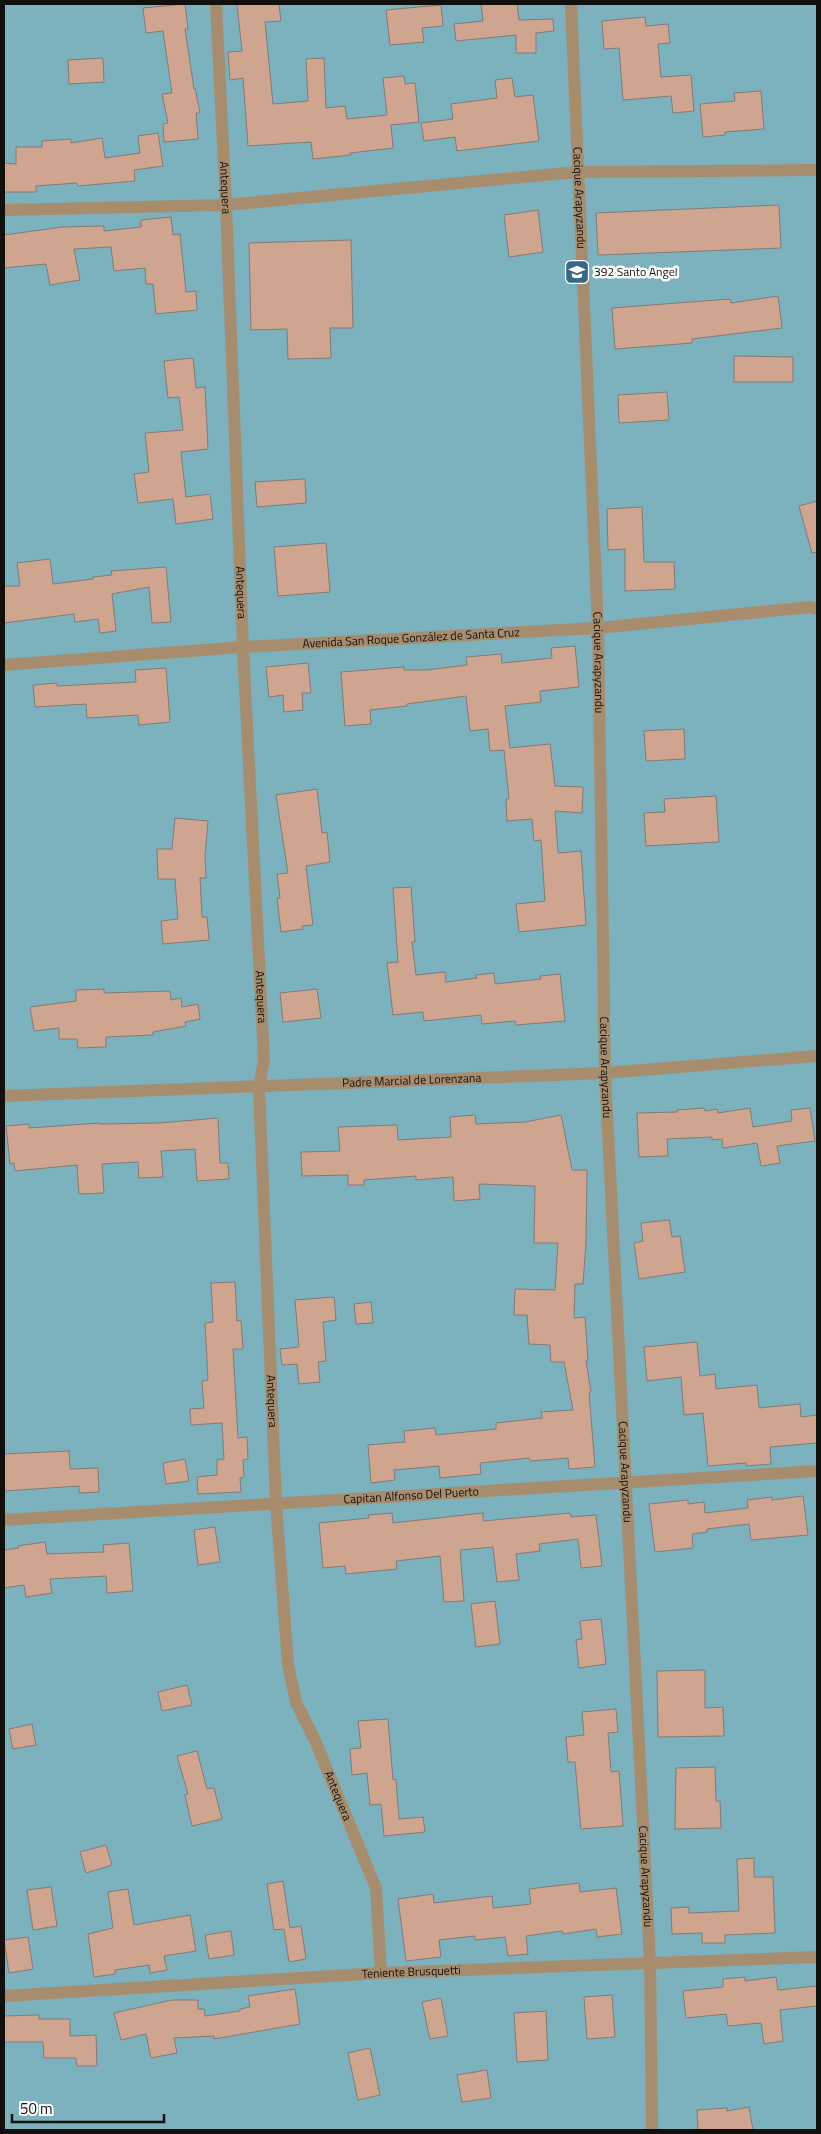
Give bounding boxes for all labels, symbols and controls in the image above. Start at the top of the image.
street label: Cacique Arapyzandu [568,147,592,249]
street label: Antequera [215,161,236,214]
school or university icon: 392 Santo Angel [564,259,590,285]
place label: 392 Santo Angel [594,262,678,281]
street label: Antequera [231,566,252,619]
street label: Cacique Arapyzandu [588,611,609,713]
street label: Avenida San Roque González de Santa Cruz [302,622,520,653]
street label: Antequera [251,970,272,1024]
street label: Cacique Arapyzandu [595,1016,617,1119]
street label: Padre Marcial de Lorenzana [342,1068,482,1092]
street label: Antequera [262,1374,283,1428]
street label: Cacique Arapyzandu [614,1420,638,1523]
street label: Capitan Alfonso Del Puerto [343,1481,479,1509]
street label: Antequera [320,1768,357,1824]
street label: Cacique Arapyzandu [634,1825,658,1928]
street label: Teniente Brusquetti [361,1960,461,1983]
scale bar [12,2092,165,2124]
text: 50 m [20,2097,53,2120]

